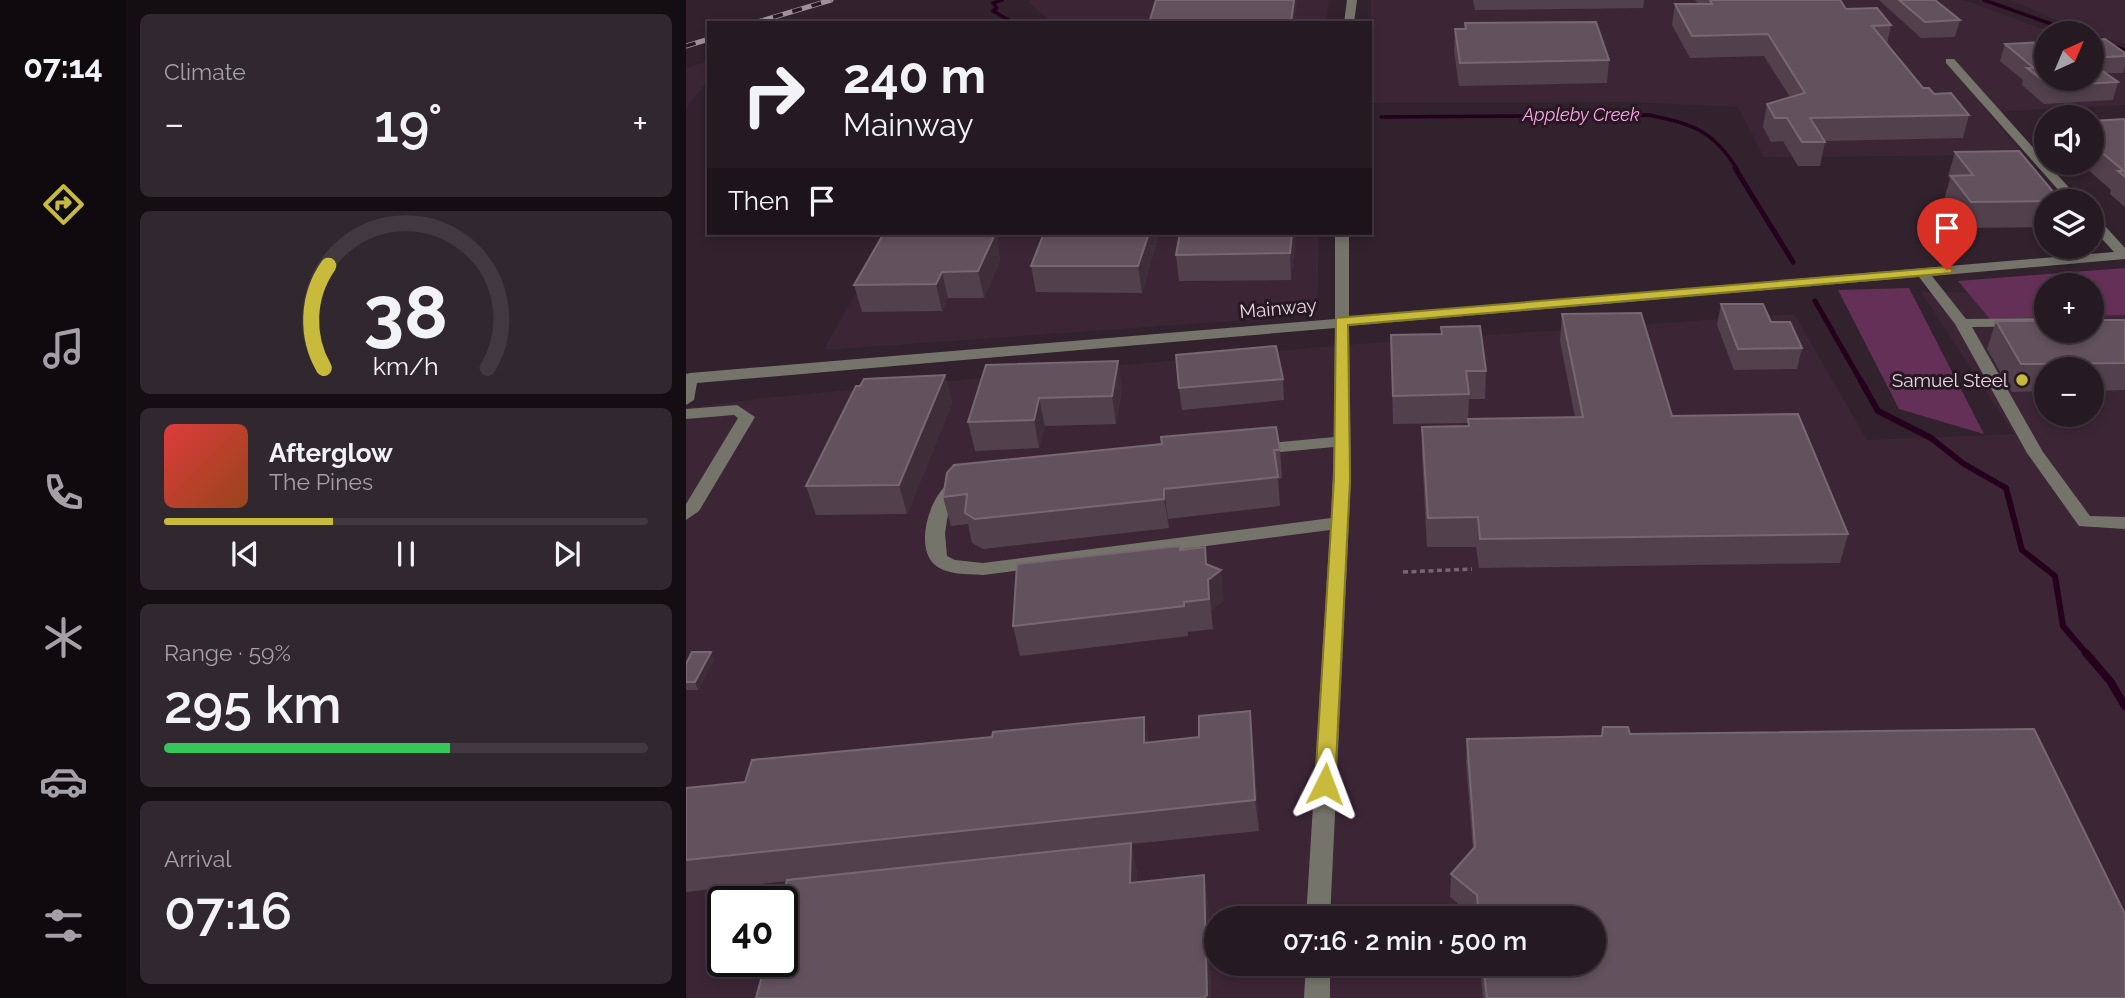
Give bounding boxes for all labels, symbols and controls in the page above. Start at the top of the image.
north arrow [2034,21,2104,91]
map controls [2034,21,2104,427]
text: 240 m [843,47,986,104]
text: 07:14 [23,48,103,85]
icon: right [728,49,819,140]
text: Climate [164,58,246,85]
text: 19° [374,93,442,154]
text: − [164,101,184,146]
text: + [632,101,648,146]
water label: Appleby Creek [1521,104,1640,125]
button: sound [2034,105,2104,175]
text: Mainway [843,106,974,143]
icon: directions [39,180,88,229]
icon: arrive [803,182,841,220]
text: Then [728,186,789,216]
button: layers [2034,189,2104,259]
pin [1917,198,1977,270]
icon: arrive [1928,209,1966,247]
text: 38 [364,271,448,356]
button: + [2034,273,2104,343]
street label: Mainway [1238,294,1318,322]
icon: music [39,324,88,373]
text: km/h [373,351,439,381]
button: − [2034,357,2104,427]
place label: Samuel Steel [1892,369,2009,391]
marker: Samuel Steel [2014,372,2030,388]
text: Afterglow [269,438,393,468]
icon: phone [39,468,88,517]
text: The Pines [269,468,373,495]
icon: previous [226,535,264,573]
icon: pause [387,535,425,573]
icon: next [548,535,586,573]
icon: climate [39,613,88,662]
text: Range · 59% [164,639,291,666]
text: 295 km [164,674,341,735]
position arrow [1288,747,1362,821]
icon: car [39,757,88,806]
text: Arrival [164,845,231,872]
text: 07:16 [164,880,292,941]
speed limit sign: 40 [707,886,798,977]
icon: filters [39,901,88,950]
text: 07:16 · 2 min · 500 m [1283,926,1527,956]

